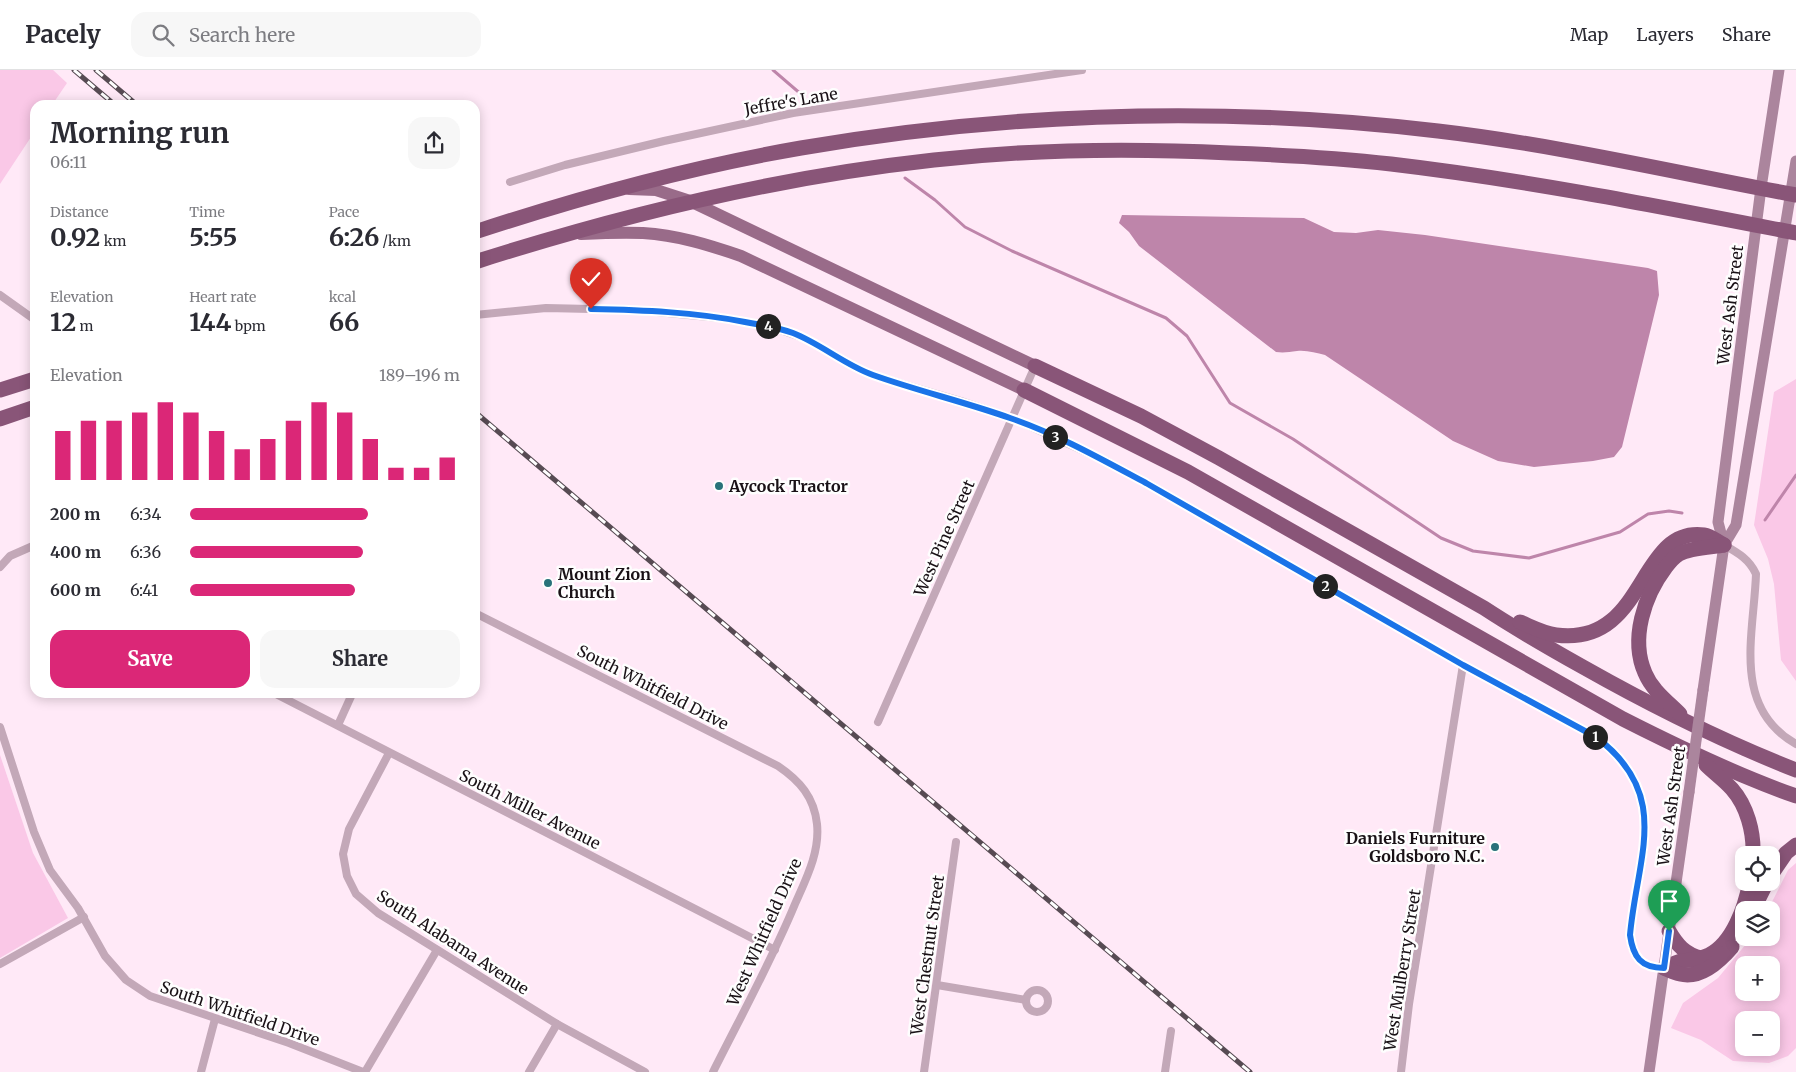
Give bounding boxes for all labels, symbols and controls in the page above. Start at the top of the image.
search box [131,12,481,57]
text: Pacely [25,19,101,50]
icon: search [149,21,177,49]
text: Search here [189,23,295,47]
text: Map [1570,23,1608,46]
text: Layers [1636,23,1694,46]
text: Share [1722,23,1771,46]
street label: Jeffre's Lane [742,83,839,119]
text: Morning run [50,115,229,151]
button: share [408,117,460,169]
text: 06:11 [50,152,87,172]
text: Distance [50,203,109,221]
text: Time [189,203,225,221]
text: Pace [329,203,359,221]
text: 0.92 [50,221,100,253]
text: 5:55 [189,221,237,253]
text: 6:26 [329,221,379,253]
text: km [100,232,126,250]
text: /km [379,232,411,250]
street label: West Ash Street [1713,243,1747,367]
pin [570,258,612,309]
icon: check [577,265,605,293]
text: Elevation [50,288,114,306]
text: Heart rate [189,288,256,306]
text: kcal [329,288,356,306]
text: 12 [50,306,76,338]
text: 144 [189,306,231,338]
text: 66 [329,306,359,338]
pin: 4 [756,314,780,338]
text: m [76,317,93,335]
text: bpm [231,317,266,335]
text: 4 [764,317,773,335]
text: Elevation [50,365,123,385]
text: 189–196 m [379,365,460,385]
pin: 3 [1042,424,1068,450]
text: 3 [1051,428,1060,446]
place label: Aycock Tractor [728,476,848,496]
street label: West Pine Street [909,476,979,600]
marker: Aycock Tractor [713,480,725,492]
text: 200 m [50,504,100,524]
text: 6:34 [130,504,161,524]
text: 400 m [50,542,101,562]
text: 6:36 [130,542,161,562]
place label: Mount Zion Church [558,564,651,602]
pin: 2 [1312,574,1338,598]
marker: Mount Zion Church [542,577,554,589]
text: 2 [1321,577,1330,595]
text: 600 m [50,580,101,600]
text: 6:41 [130,580,158,600]
button: Save [50,630,250,688]
button: Share [260,630,460,688]
street label: South Whitfield Drive [574,640,732,734]
pin: 1 [1582,724,1608,750]
text: 1 [1592,728,1599,746]
street label: West Ash Street [1653,744,1689,868]
street label: South Miller Avenue [456,765,604,853]
place label: Daniels Furniture Goldsboro N.C. [1346,828,1485,866]
marker: Daniels Furniture Goldsboro N.C. [1489,841,1501,853]
map controls [1735,846,1780,1056]
button: locate [1735,846,1780,891]
street label: West Whitfield Drive [722,855,806,1010]
street label: West Chestnut Street [906,873,948,1037]
pin [1648,880,1690,931]
street label: South Alabama Avenue [373,885,533,999]
street label: West Mulberry Street [1379,887,1425,1053]
icon: arrive [1655,887,1683,915]
button: layers [1735,901,1780,946]
button: + [1735,956,1780,1001]
street label: South Whitfield Drive [158,976,322,1050]
button: − [1735,1011,1780,1056]

